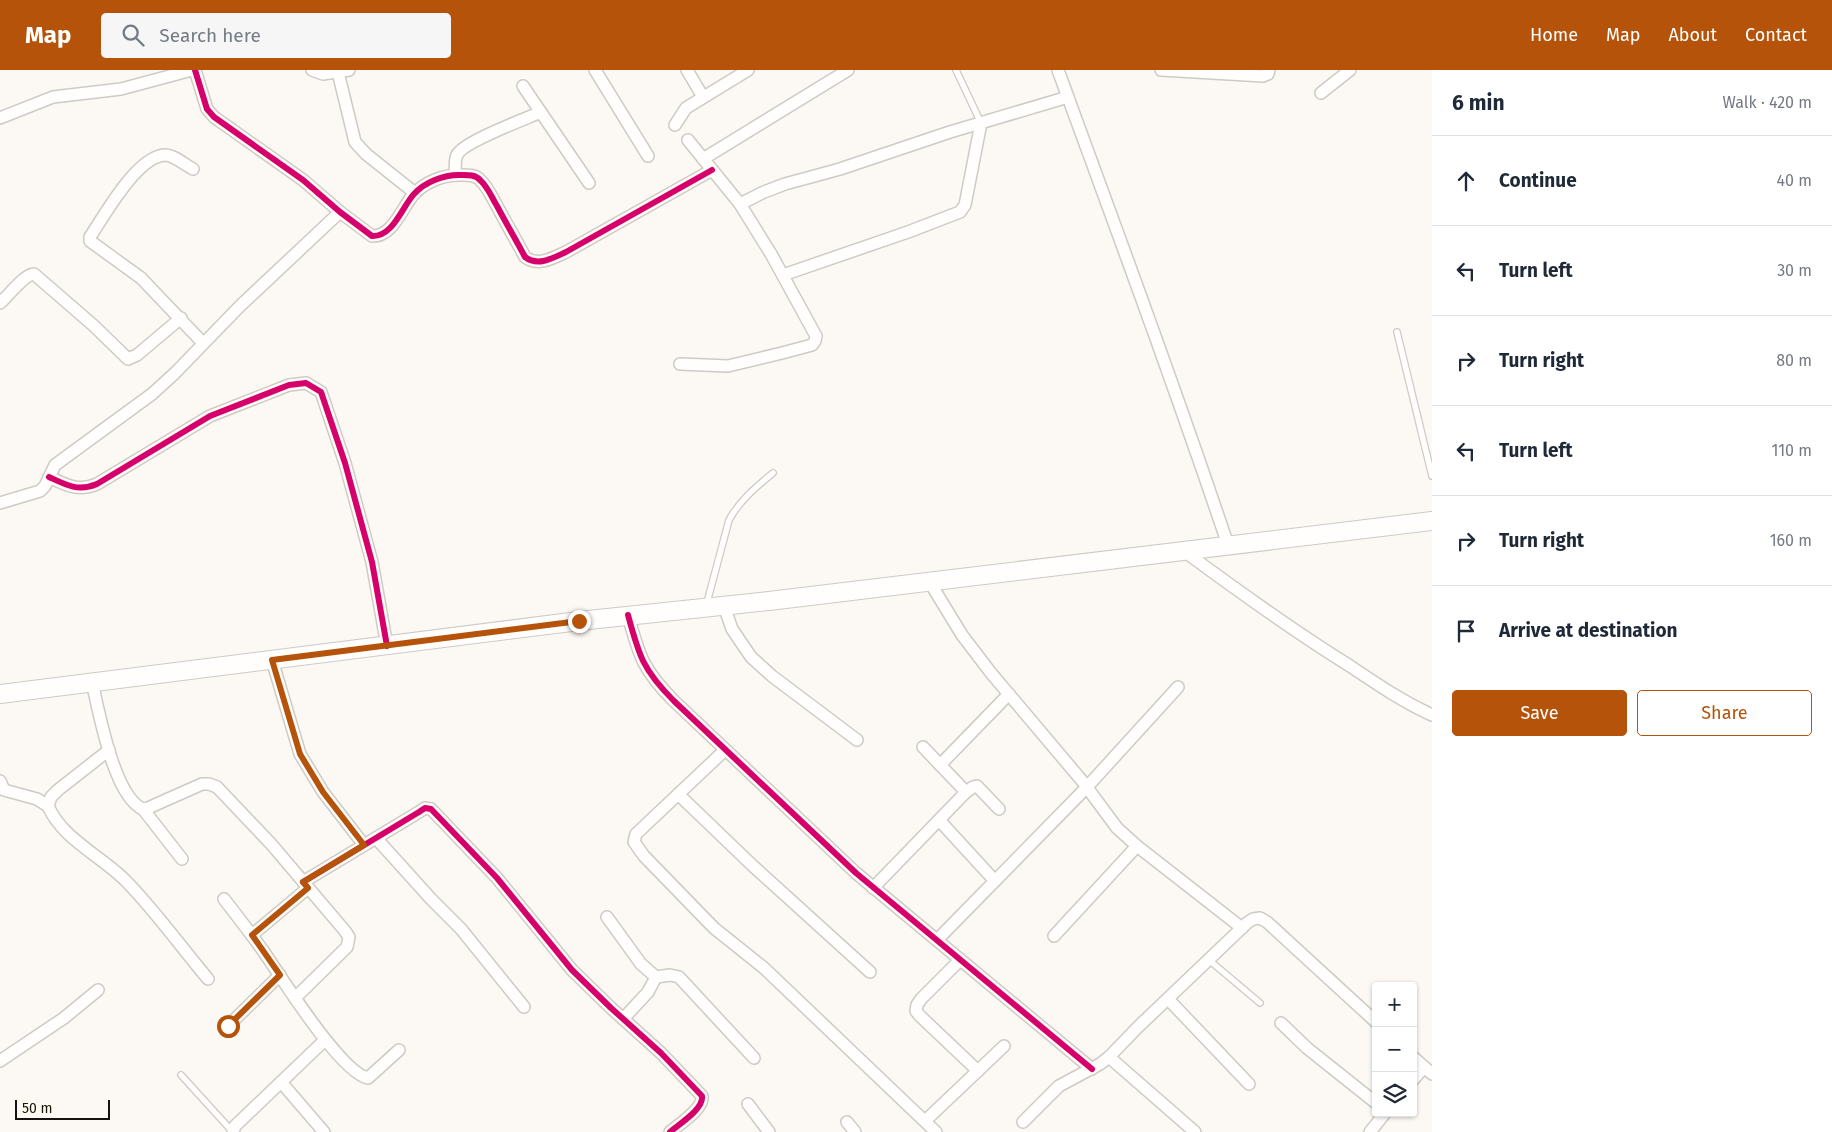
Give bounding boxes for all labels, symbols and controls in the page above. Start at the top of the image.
search box [101,13,451,58]
text: Map [25,21,71,49]
icon: search [119,21,147,49]
text: Search here [159,24,261,47]
text: Home [1530,24,1578,46]
text: Map [1606,24,1640,46]
text: About [1668,24,1717,46]
text: Contact [1745,24,1807,46]
text: 6 min [1452,90,1505,116]
text: Walk · 420 m [1723,93,1812,112]
icon: ahead [1452,167,1480,195]
text: Continue [1499,169,1577,192]
text: 40 m [1777,171,1812,190]
icon: left [1452,257,1480,285]
text: Turn left [1499,259,1573,282]
text: 30 m [1777,261,1812,280]
icon: right [1452,347,1480,375]
text: Turn right [1499,349,1584,372]
text: 80 m [1776,351,1812,370]
icon: left [1452,437,1480,465]
text: Turn left [1499,439,1573,462]
text: 110 m [1771,441,1812,460]
icon: right [1452,527,1480,555]
text: Turn right [1499,529,1584,552]
text: 160 m [1770,531,1812,550]
route end [568,610,591,633]
icon: arrive [1452,617,1480,645]
text: Arrive at destination [1499,619,1678,642]
button: Save [1452,690,1627,736]
button: Share [1637,690,1812,736]
map controls [1372,982,1417,1117]
button: + [1372,982,1417,1027]
route start [217,1015,240,1038]
button: − [1372,1027,1417,1072]
button: layers [1372,1072,1417,1117]
scale bar [15,1097,110,1120]
text: 50 m [22,1100,53,1117]

